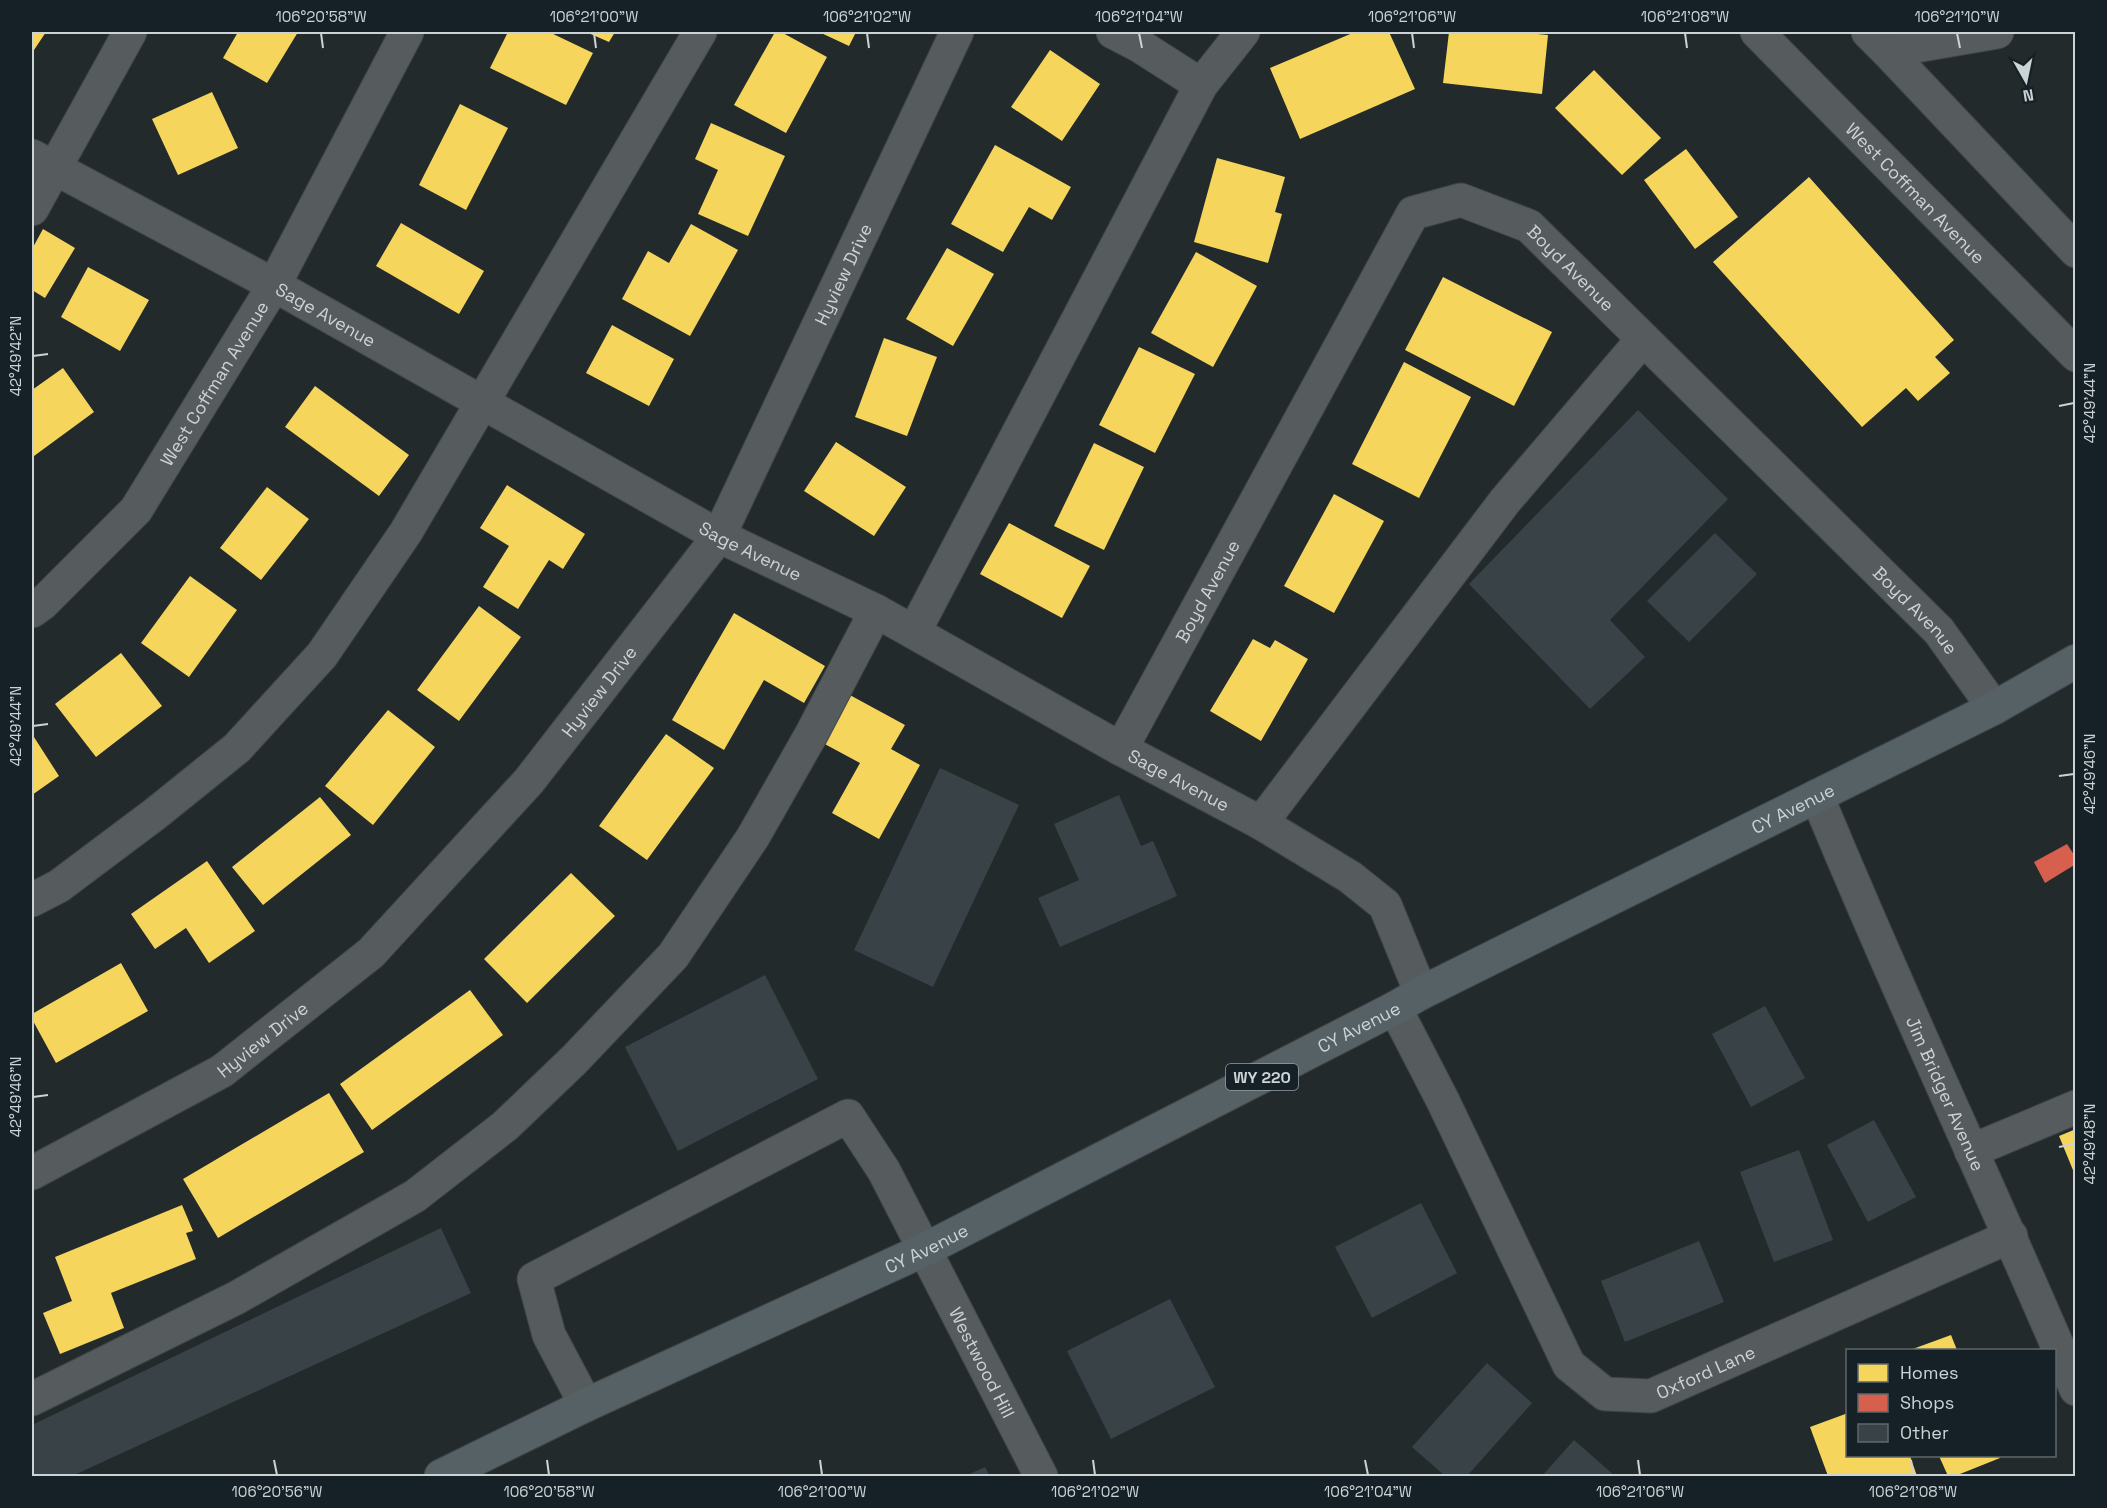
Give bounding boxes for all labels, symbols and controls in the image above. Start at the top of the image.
text: 106°20'58"W [275,7,367,26]
text: 106°21'00"W [550,7,638,26]
text: 106°21'02"W [823,7,911,26]
text: 106°21'04"W [1095,7,1183,26]
text: 106°21'06"W [1368,7,1456,26]
text: 106°21'08"W [1641,7,1729,26]
text: 106°21'10"W [1914,7,2000,26]
north arrow [1996,51,2056,111]
text: N [2021,84,2035,107]
street label: West Coffman Avenue [1841,117,1991,268]
street label: Boyd Avenue [1523,219,1620,316]
street label: Hyview Drive [809,220,877,329]
street label: Sage Avenue [272,277,380,352]
street label: West Coffman Avenue [155,296,273,470]
text: 42°49'42"N [6,316,25,396]
text: 42°49'44"N [2080,363,2099,443]
street label: Sage Avenue [695,516,806,585]
street label: Boyd Avenue [1170,536,1244,646]
street label: Boyd Avenue [1868,561,1963,659]
street label: Hyview Drive [556,641,641,742]
text: 42°49'44"N [6,686,25,766]
text: 42°49'46"N [2080,734,2099,814]
street label: Sage Avenue [1124,743,1234,816]
street label: CY Avenue [1747,778,1838,838]
street label: Hyview Drive [212,996,312,1082]
street label: CY Avenue [1313,996,1404,1057]
street label: Jim Bridger Avenue [1901,1012,1990,1174]
text: 42°49'46"N [6,1057,25,1137]
road number: WY 220 [1226,1064,1298,1090]
text: 42°49'48"N [2080,1104,2099,1184]
street label: CY Avenue [881,1218,972,1278]
street label: Westwood Hill [945,1303,1021,1422]
street label: Oxford Lane [1652,1340,1759,1404]
legend [1846,1349,2056,1457]
text: Homes [1900,1361,1959,1384]
text: Shops [1900,1391,1954,1414]
text: Other [1900,1421,1949,1444]
text: 106°20'56"W [232,1482,322,1501]
text: 106°20'58"W [503,1482,595,1501]
text: 106°21'00"W [778,1482,866,1501]
text: 106°21'02"W [1051,1482,1139,1501]
text: 106°21'04"W [1324,1482,1412,1501]
text: 106°21'06"W [1596,1482,1684,1501]
text: 106°21'08"W [1869,1482,1957,1501]

